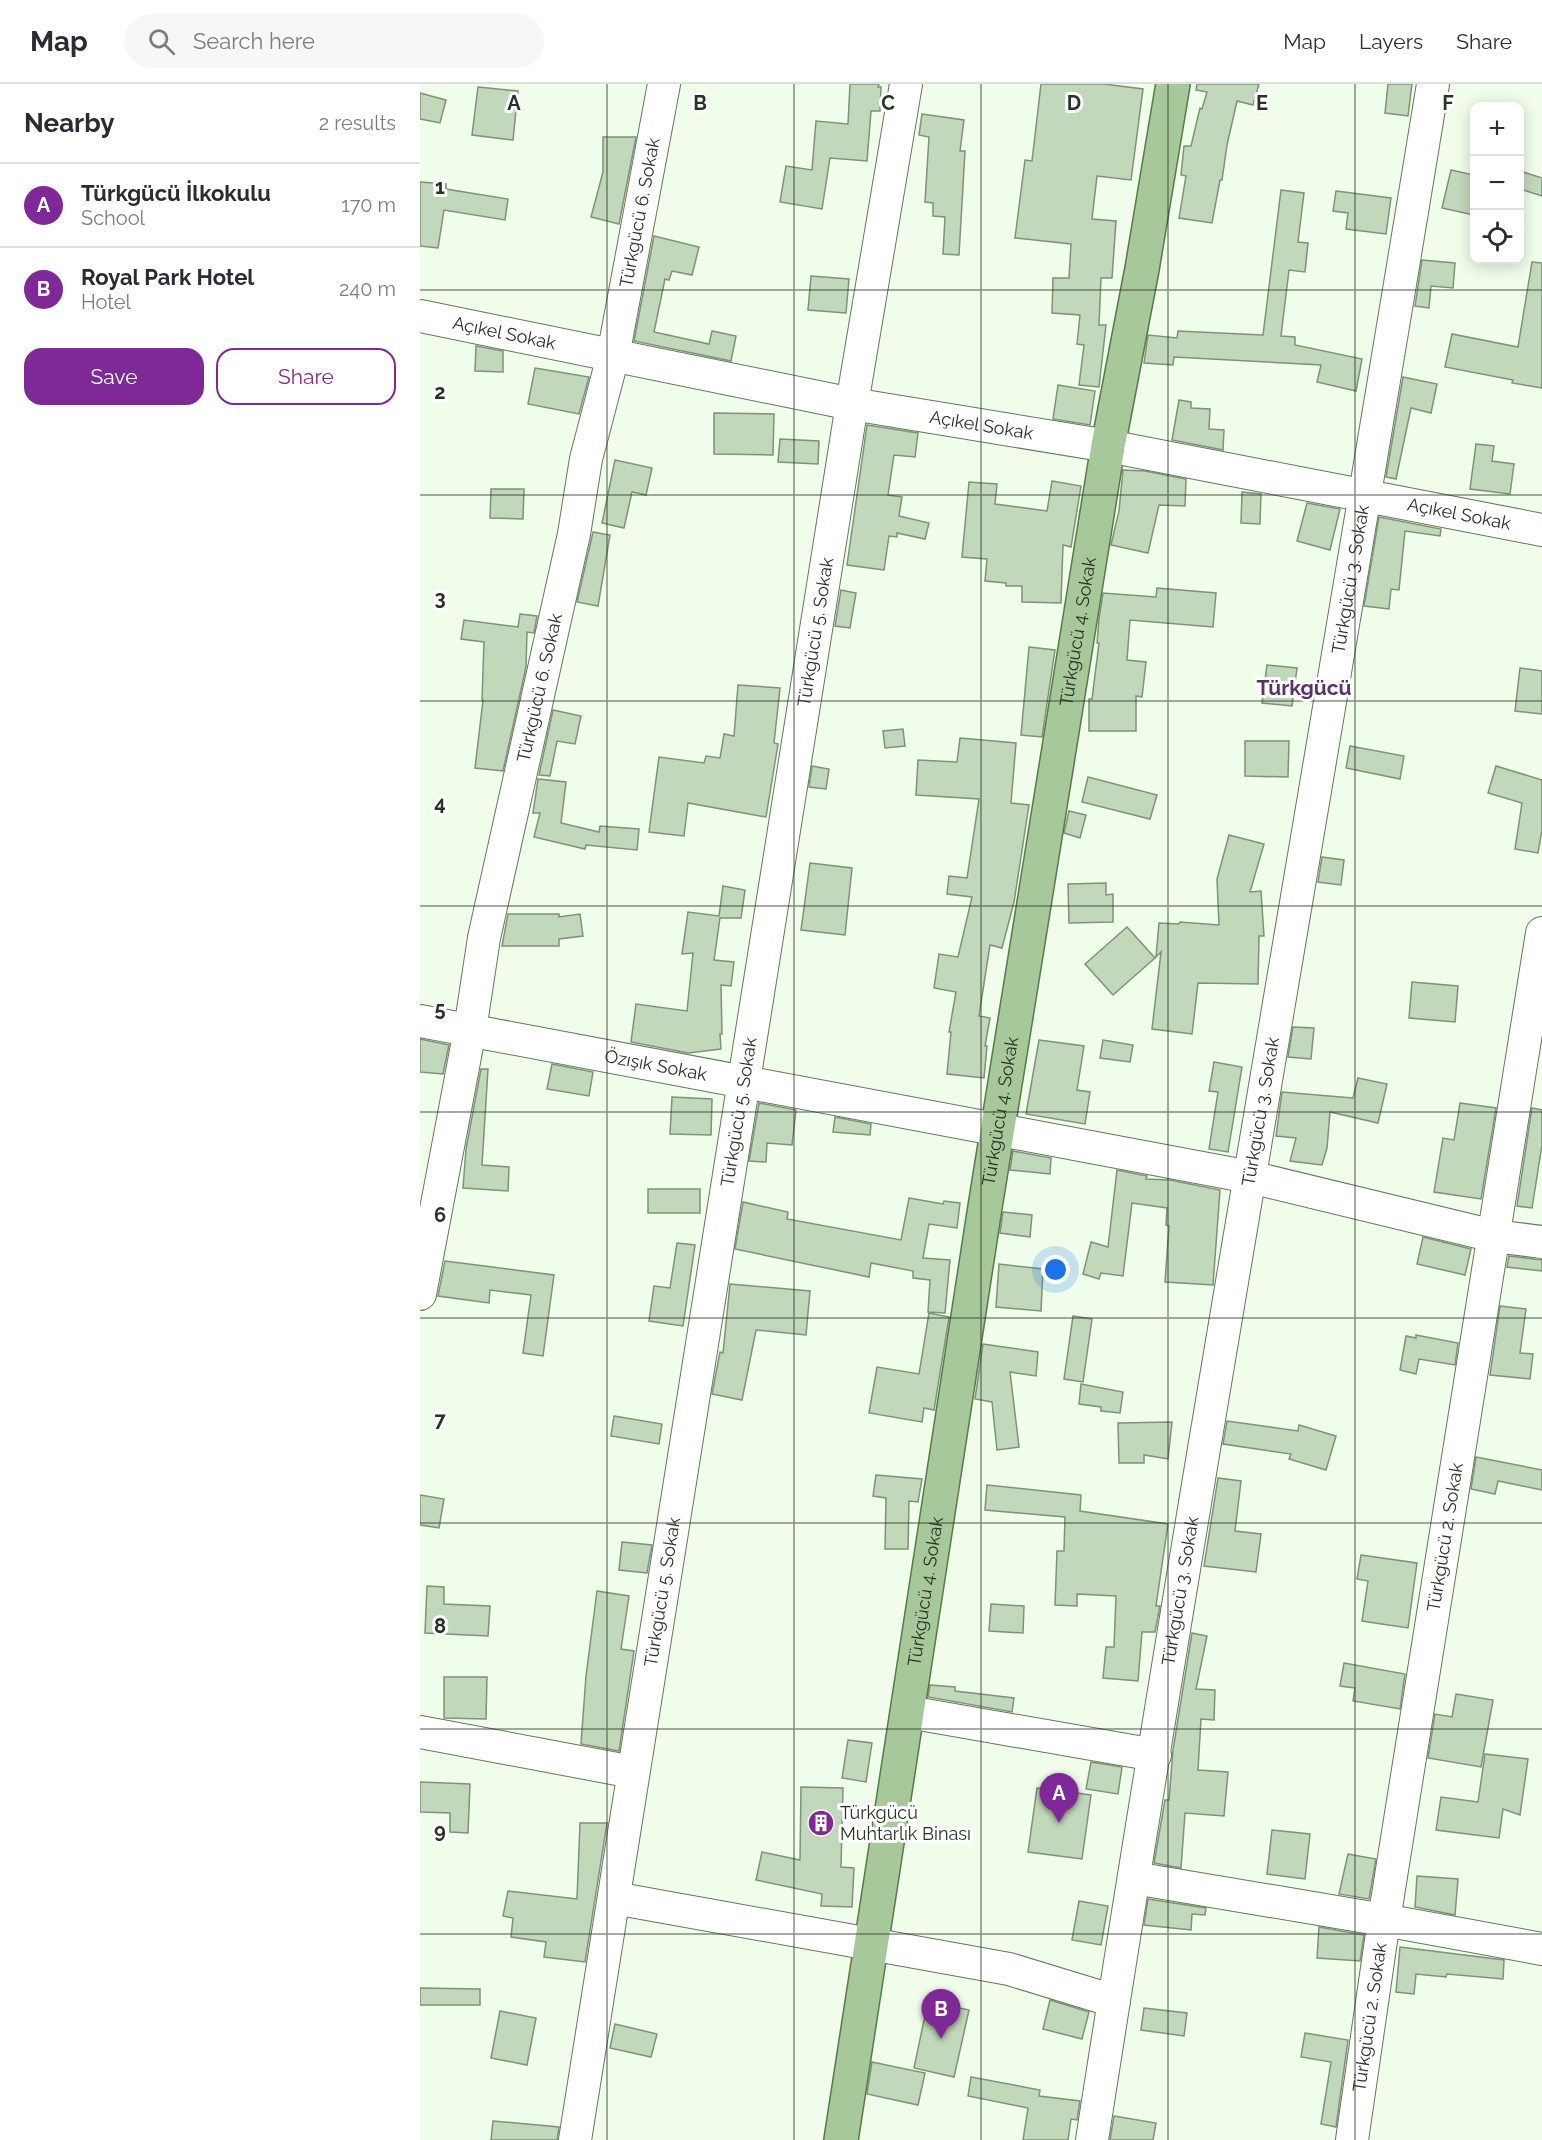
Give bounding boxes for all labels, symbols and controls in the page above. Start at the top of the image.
search box [124,14,544,68]
text: Map [30,25,88,58]
icon: search [145,25,178,58]
text: Search here [193,28,315,54]
text: Map [1283,29,1326,54]
text: Layers [1359,29,1423,54]
text: Share [1456,29,1512,54]
text: A [507,91,521,115]
text: B [693,91,707,115]
text: C [881,91,895,115]
text: D [1067,91,1081,115]
text: E [1256,91,1268,115]
text: F [1442,91,1454,115]
map controls [1470,102,1524,264]
button: + [1470,102,1524,156]
text: Nearby [24,108,114,138]
text: 2 results [319,111,396,135]
street label: Türkgücü 6. Sokak [615,135,664,289]
button: − [1470,156,1524,210]
text: 1 [435,175,445,199]
text: Türkgücü İlkokulu [81,180,271,206]
text: A [37,193,50,217]
text: 170 m [341,193,396,217]
text: School [81,206,145,230]
button: locate [1470,210,1524,264]
text: Royal Park Hotel [81,264,254,290]
text: B [37,277,50,301]
text: 240 m [339,277,396,301]
text: Hotel [81,290,131,314]
street label: Açıkel Sokak [451,312,558,354]
button: Save [24,348,204,405]
button: Share [216,348,396,405]
text: 2 [434,380,446,404]
street label: Açıkel Sokak [928,406,1035,444]
street label: Açıkel Sokak [1406,493,1513,534]
street label: Türkgücü 3. Sokak [1327,503,1373,655]
street label: Türkgücü 5. Sokak [793,555,837,708]
street label: Türkgücü 4. Sokak [1055,555,1100,708]
text: 3 [434,586,446,610]
street label: Türkgücü 6. Sokak [512,611,566,764]
district label: Türkgücü [1256,675,1352,700]
text: 4 [434,791,446,815]
text: 5 [434,997,446,1021]
street label: Türkgücü 5. Sokak [716,1035,761,1188]
street label: Türkgücü 4. Sokak [978,1035,1022,1187]
street label: Türkgücü 3. Sokak [1237,1035,1283,1188]
street label: Özışık Sokak [603,1045,709,1085]
text: 6 [434,1203,446,1227]
your location [1041,1255,1070,1284]
text: 7 [434,1408,446,1432]
street label: Türkgücü 2. Sokak [1423,1461,1467,1613]
street label: Türkgücü 3. Sokak [1157,1514,1203,1667]
street label: Türkgücü 5. Sokak [640,1515,684,1668]
street label: Türkgücü 4. Sokak [903,1515,947,1668]
text: 8 [434,1614,446,1638]
pin: A [1040,1774,1078,1823]
place label: Türkgücü Muhtarlık Binası [840,1802,971,1844]
building icon: Türkgücü Muhtarlık Binası [806,1808,836,1838]
text: 9 [434,1819,446,1843]
street label: Türkgücü 2. Sokak [1348,1941,1391,2093]
pin: B [922,1990,960,2039]

